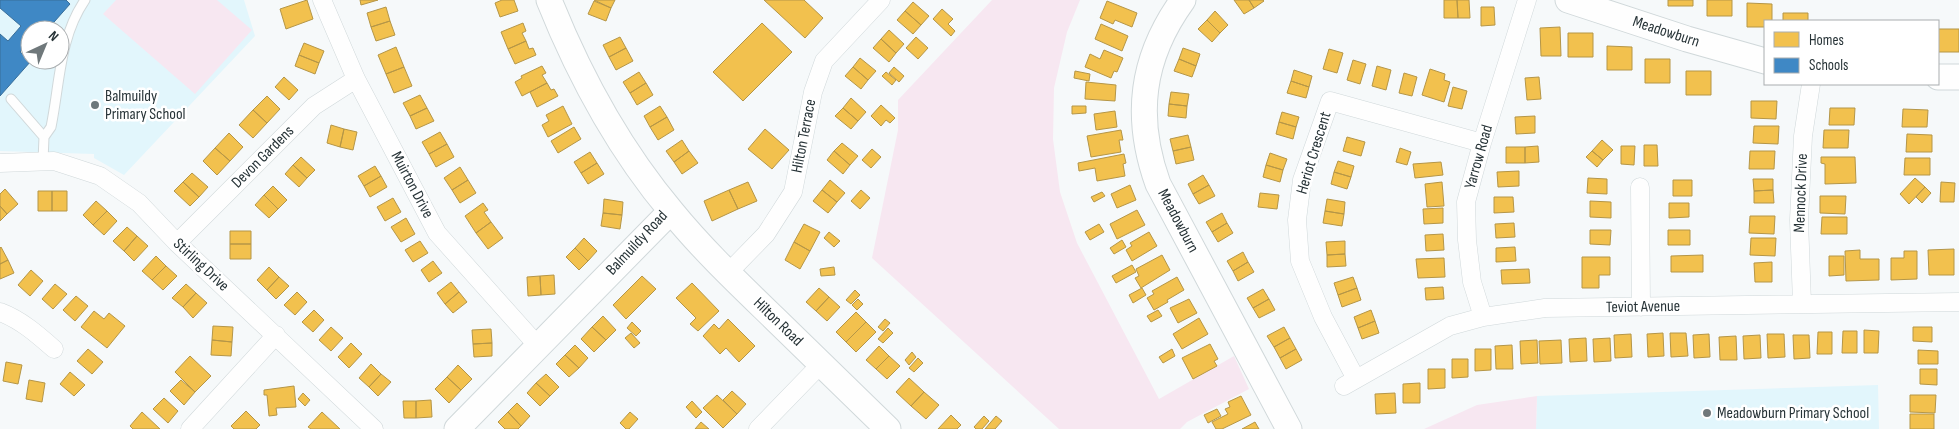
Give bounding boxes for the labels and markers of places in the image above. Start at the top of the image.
place label: Balmuildy Primary School [105,87,186,124]
marker: Balmuildy Primary School [89,99,101,111]
place label: Meadowburn Primary School [1717,404,1869,423]
marker: Meadowburn Primary School [1701,407,1713,419]

